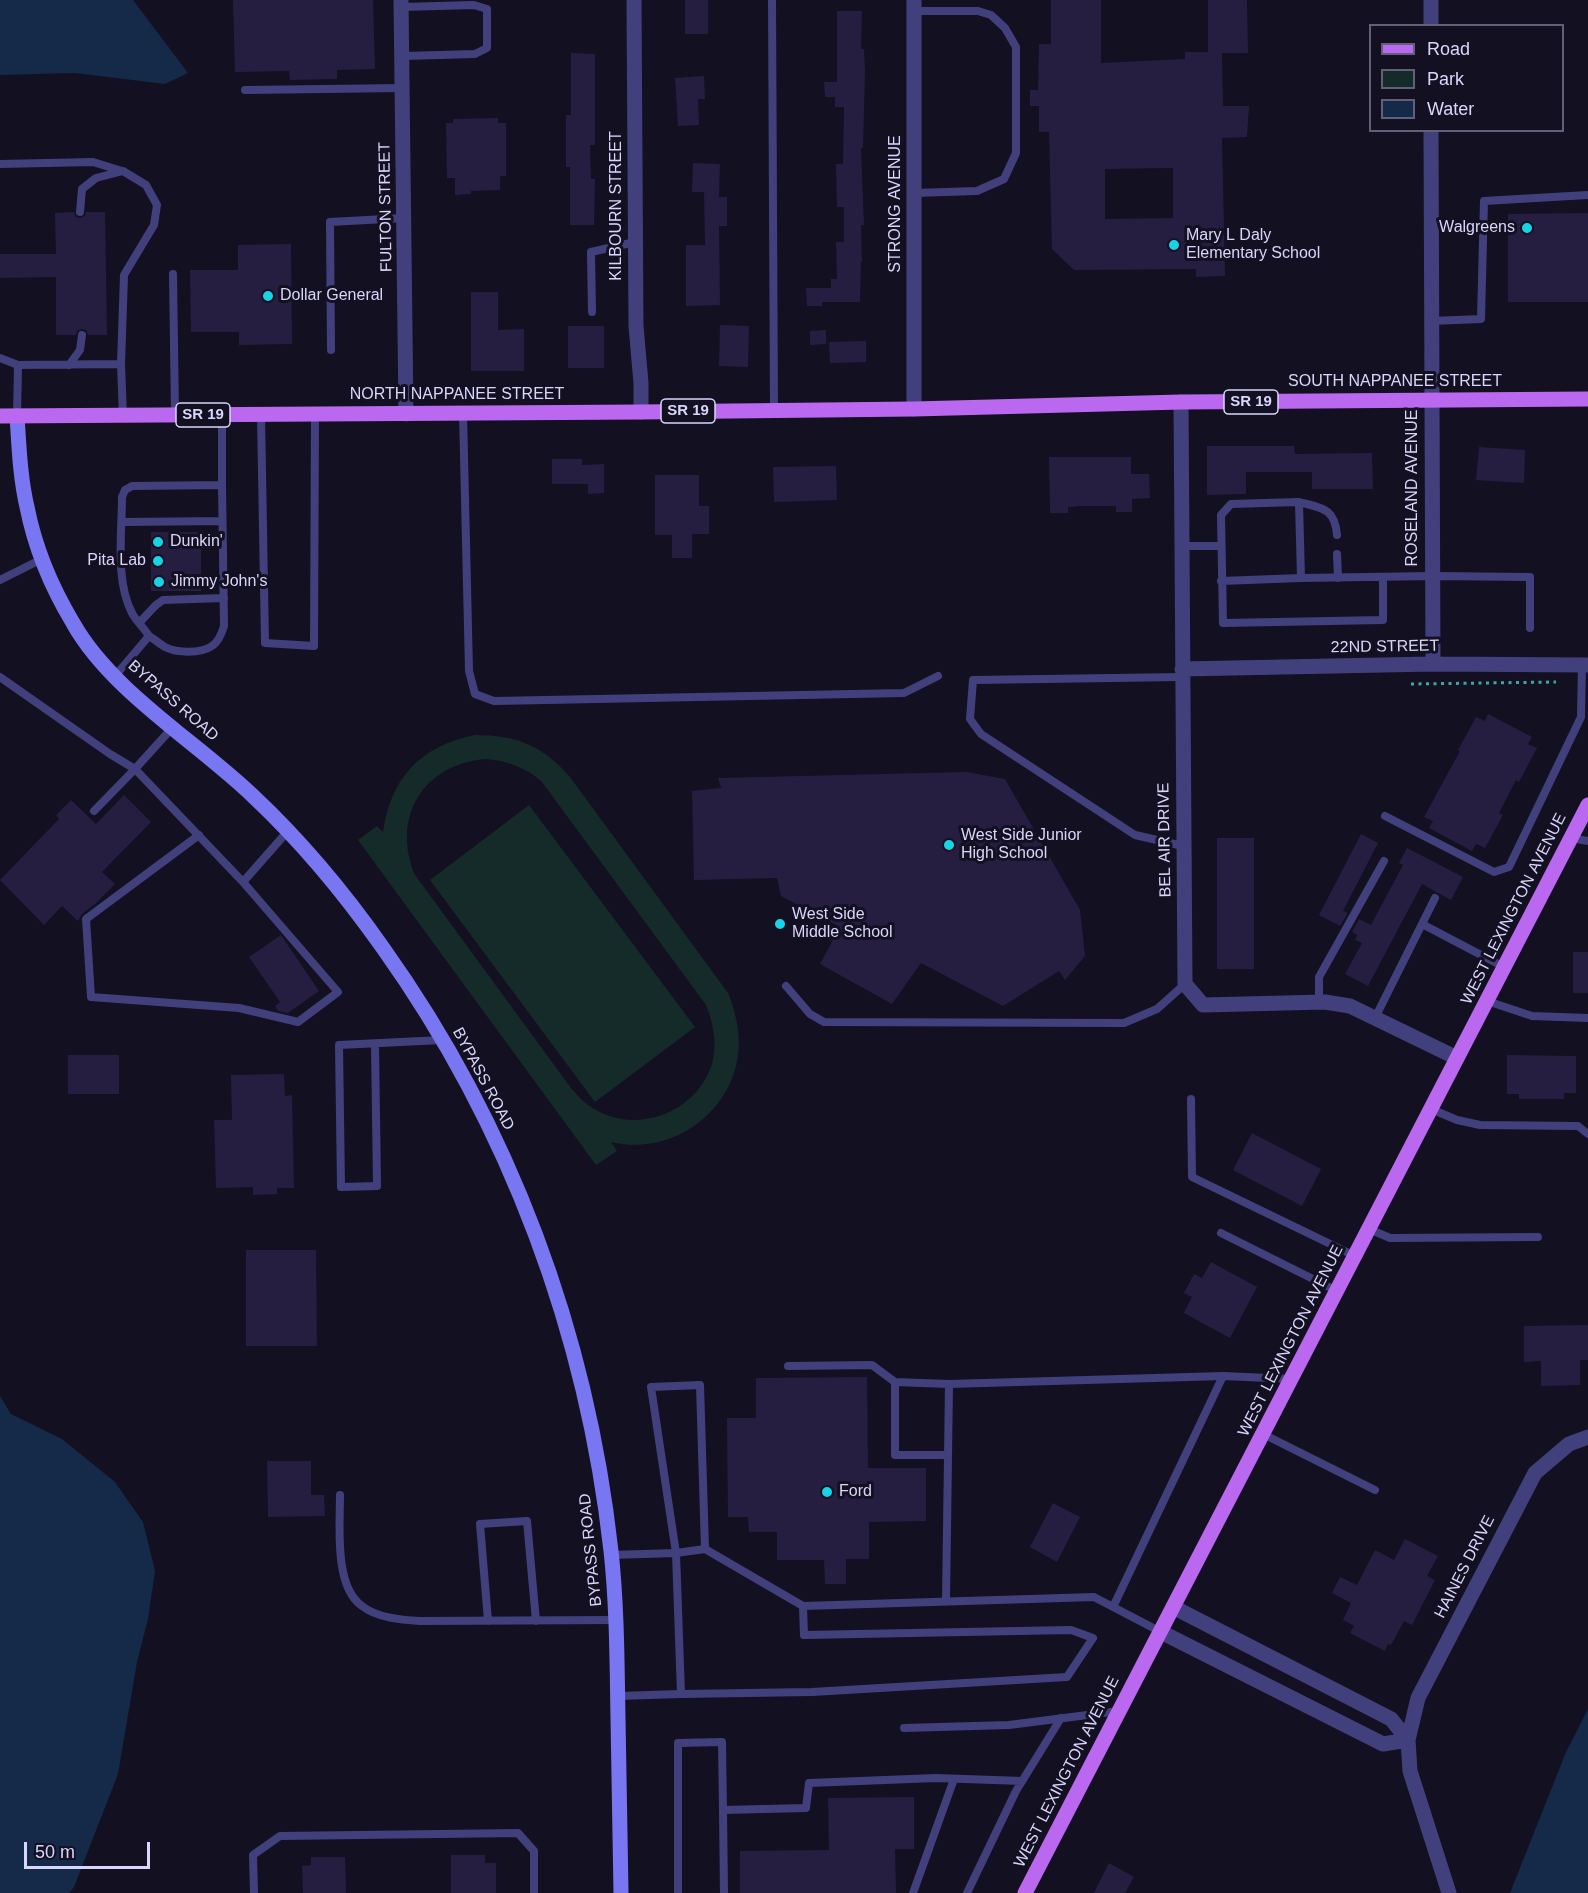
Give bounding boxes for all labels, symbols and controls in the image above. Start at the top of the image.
legend [1369,24,1564,132]
text: Road [1427,39,1470,59]
text: Park [1427,69,1464,89]
text: Water [1427,99,1474,119]
street label: KILBOURN STREET [607,131,627,281]
street label: STRONG AVENUE [886,135,906,273]
street label: FULTON STREET [375,142,397,272]
place label: Walgreens [1439,218,1515,238]
marker: Walgreens [1520,221,1534,235]
place label: Mary L Daly Elementary School [1186,226,1320,264]
marker: Mary L Daly Elementary School [1167,238,1181,252]
place label: Dollar General [280,286,383,306]
marker: Dollar General [261,289,275,303]
street label: SOUTH NAPPANEE STREET [1288,372,1502,392]
street label: NORTH NAPPANEE STREET [350,385,564,405]
road number: SR 19 [1224,390,1278,414]
road number: SR 19 [661,399,715,423]
road number: SR 19 [176,403,230,427]
street label: ROSELAND AVENUE [1403,409,1423,567]
place label: Dunkin' [170,532,223,552]
marker: Dunkin' [151,535,165,549]
place label: Pita Lab [87,551,146,571]
marker: Pita Lab [151,554,165,568]
place label: Jimmy John's [171,572,267,592]
marker: Jimmy John's [152,575,166,589]
street label: 22ND STREET [1331,636,1439,658]
street label: BYPASS ROAD [124,657,222,745]
street label: BEL AIR DRIVE [1154,782,1176,898]
street label: WEST LEXINGTON AVENUE [1457,810,1571,1008]
place label: West Side Junior High School [961,826,1082,864]
marker: West Side Junior High School [942,838,956,852]
place label: West Side Middle School [792,905,892,943]
marker: West Side Middle School [773,917,787,931]
street label: BYPASS ROAD [448,1024,518,1134]
street label: WEST LEXINGTON AVENUE [1234,1242,1348,1440]
place label: Ford [839,1482,872,1502]
marker: Ford [820,1485,834,1499]
street label: BYPASS ROAD [576,1493,606,1607]
street label: HAINES DRIVE [1431,1512,1499,1622]
street label: WEST LEXINGTON AVENUE [1010,1673,1124,1871]
scale bar [27,1830,153,1868]
text: 50 m [35,1842,75,1862]

